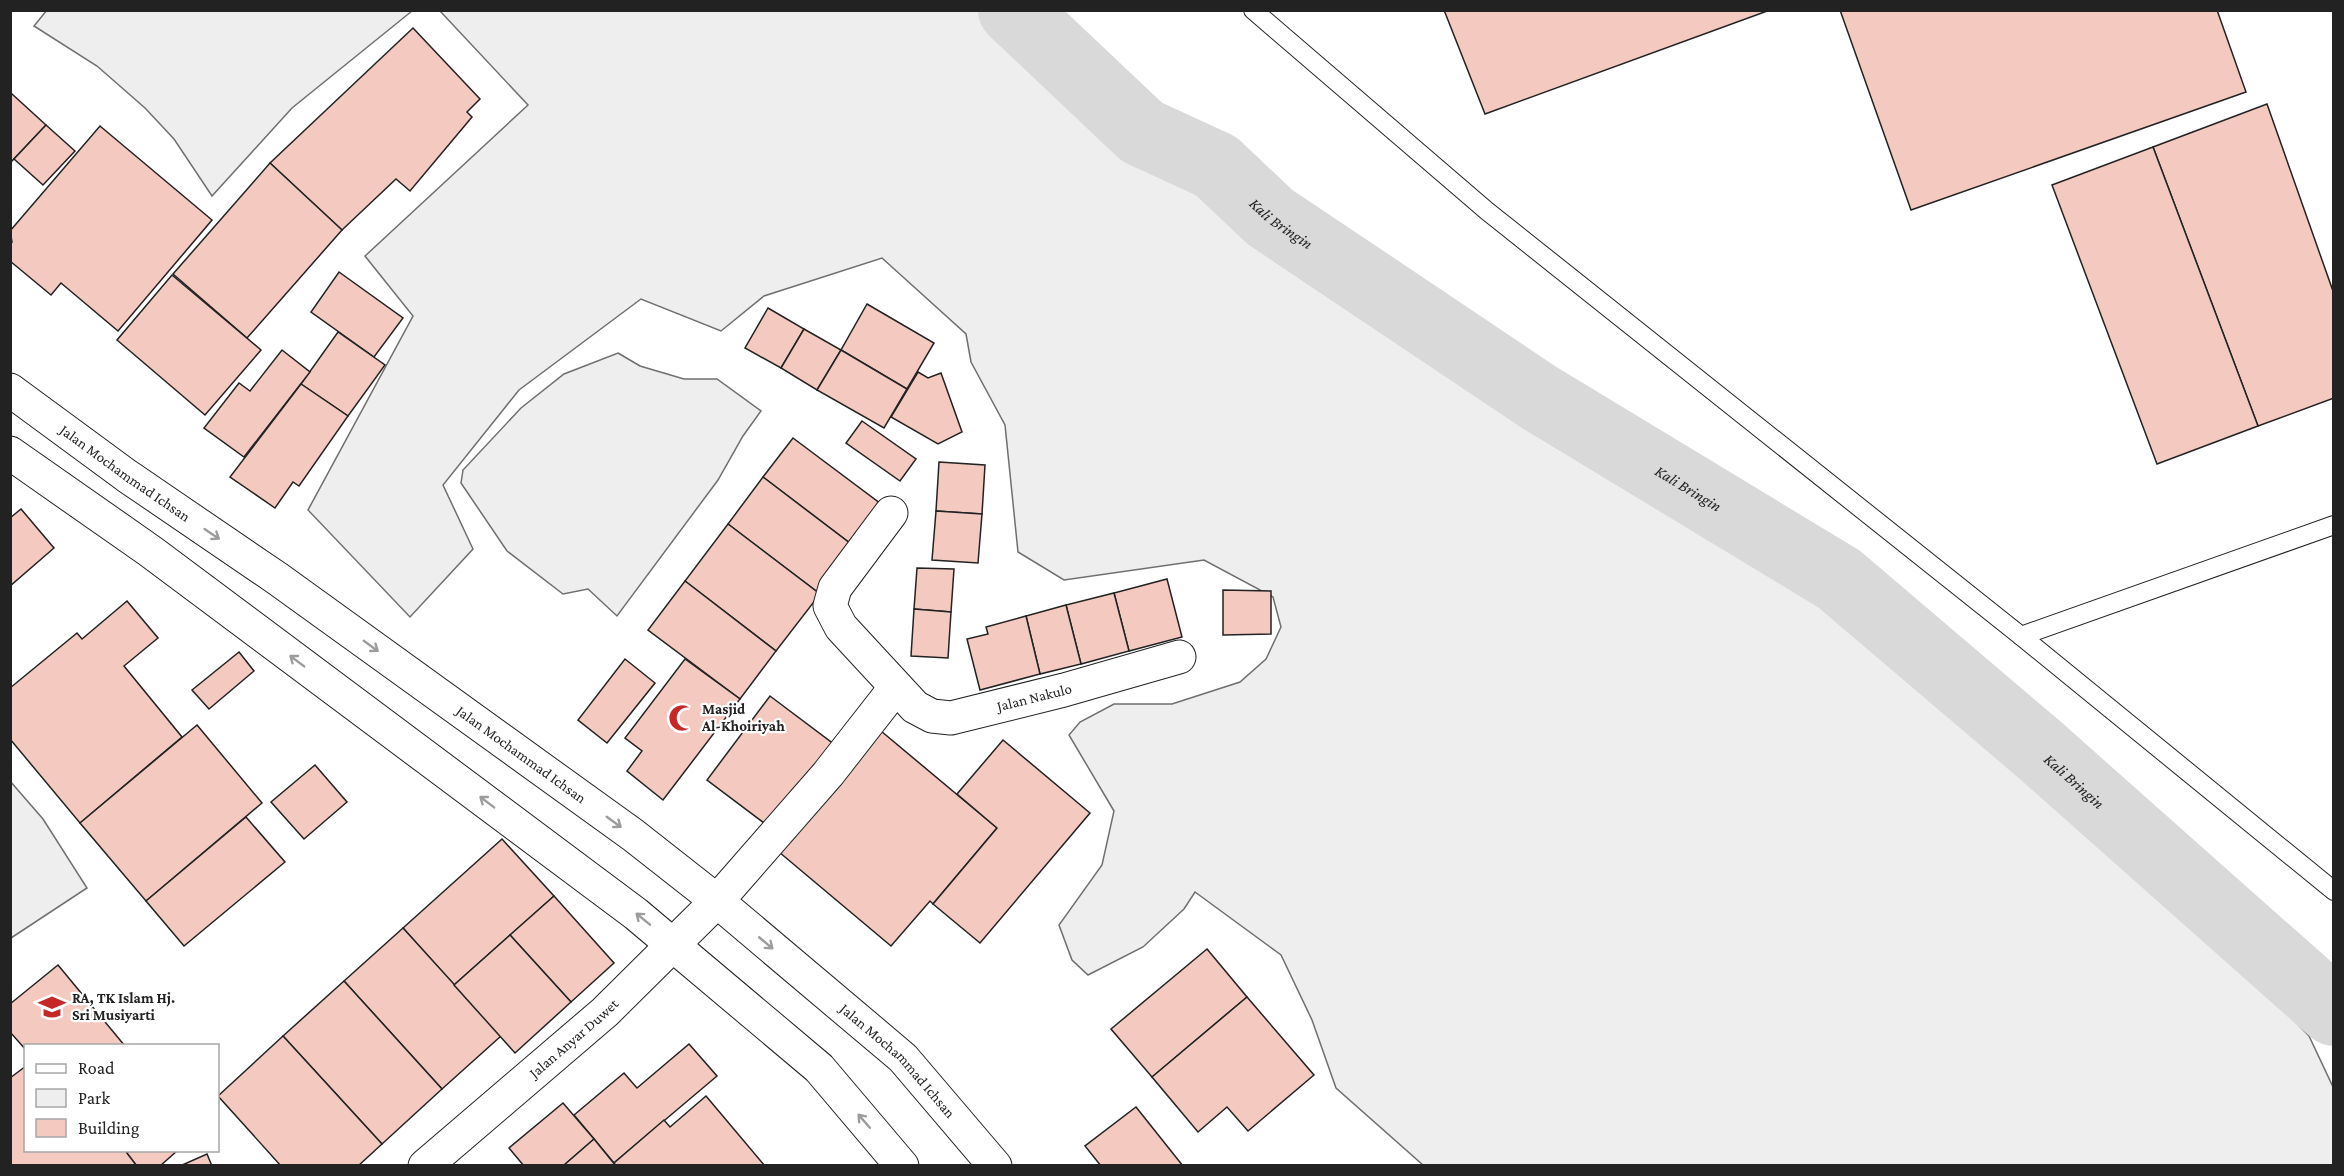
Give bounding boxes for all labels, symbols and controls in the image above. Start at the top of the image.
water label: Kali Bringin [1246,194,1316,252]
street label: Jalan Mochammad Ichsan [55,420,193,525]
water label: Kali Bringin [1652,461,1725,514]
one-way arrow [203,528,219,540]
one-way arrow [362,640,378,652]
one-way arrow [290,654,306,667]
street label: Jalan Nakulo [993,680,1073,716]
street label: Jalan Mochammad Ichsan [451,701,589,807]
place label: Masjid Al-Khoiriyah [701,701,785,734]
mosque icon: Masjid Al-Khoiriyah [667,703,697,733]
water label: Kali Bringin [2041,750,2108,812]
one-way arrow [480,796,496,809]
one-way arrow [606,816,622,828]
one-way arrow [635,913,651,926]
one-way arrow [758,937,774,950]
place label: RA, TK Islam Hj. Sri Musiyarti [72,990,175,1023]
school or university icon: RA, TK Islam Hj. Sri Musiyarti [37,992,67,1022]
street label: Jalan Anyar Duwet [525,995,622,1083]
street label: Jalan Mochammad Ichsan [835,999,958,1121]
legend [24,1044,219,1152]
text: Road [78,1058,115,1078]
text: Park [78,1088,110,1108]
one-way arrow [858,1113,871,1129]
text: Building [78,1118,140,1138]

